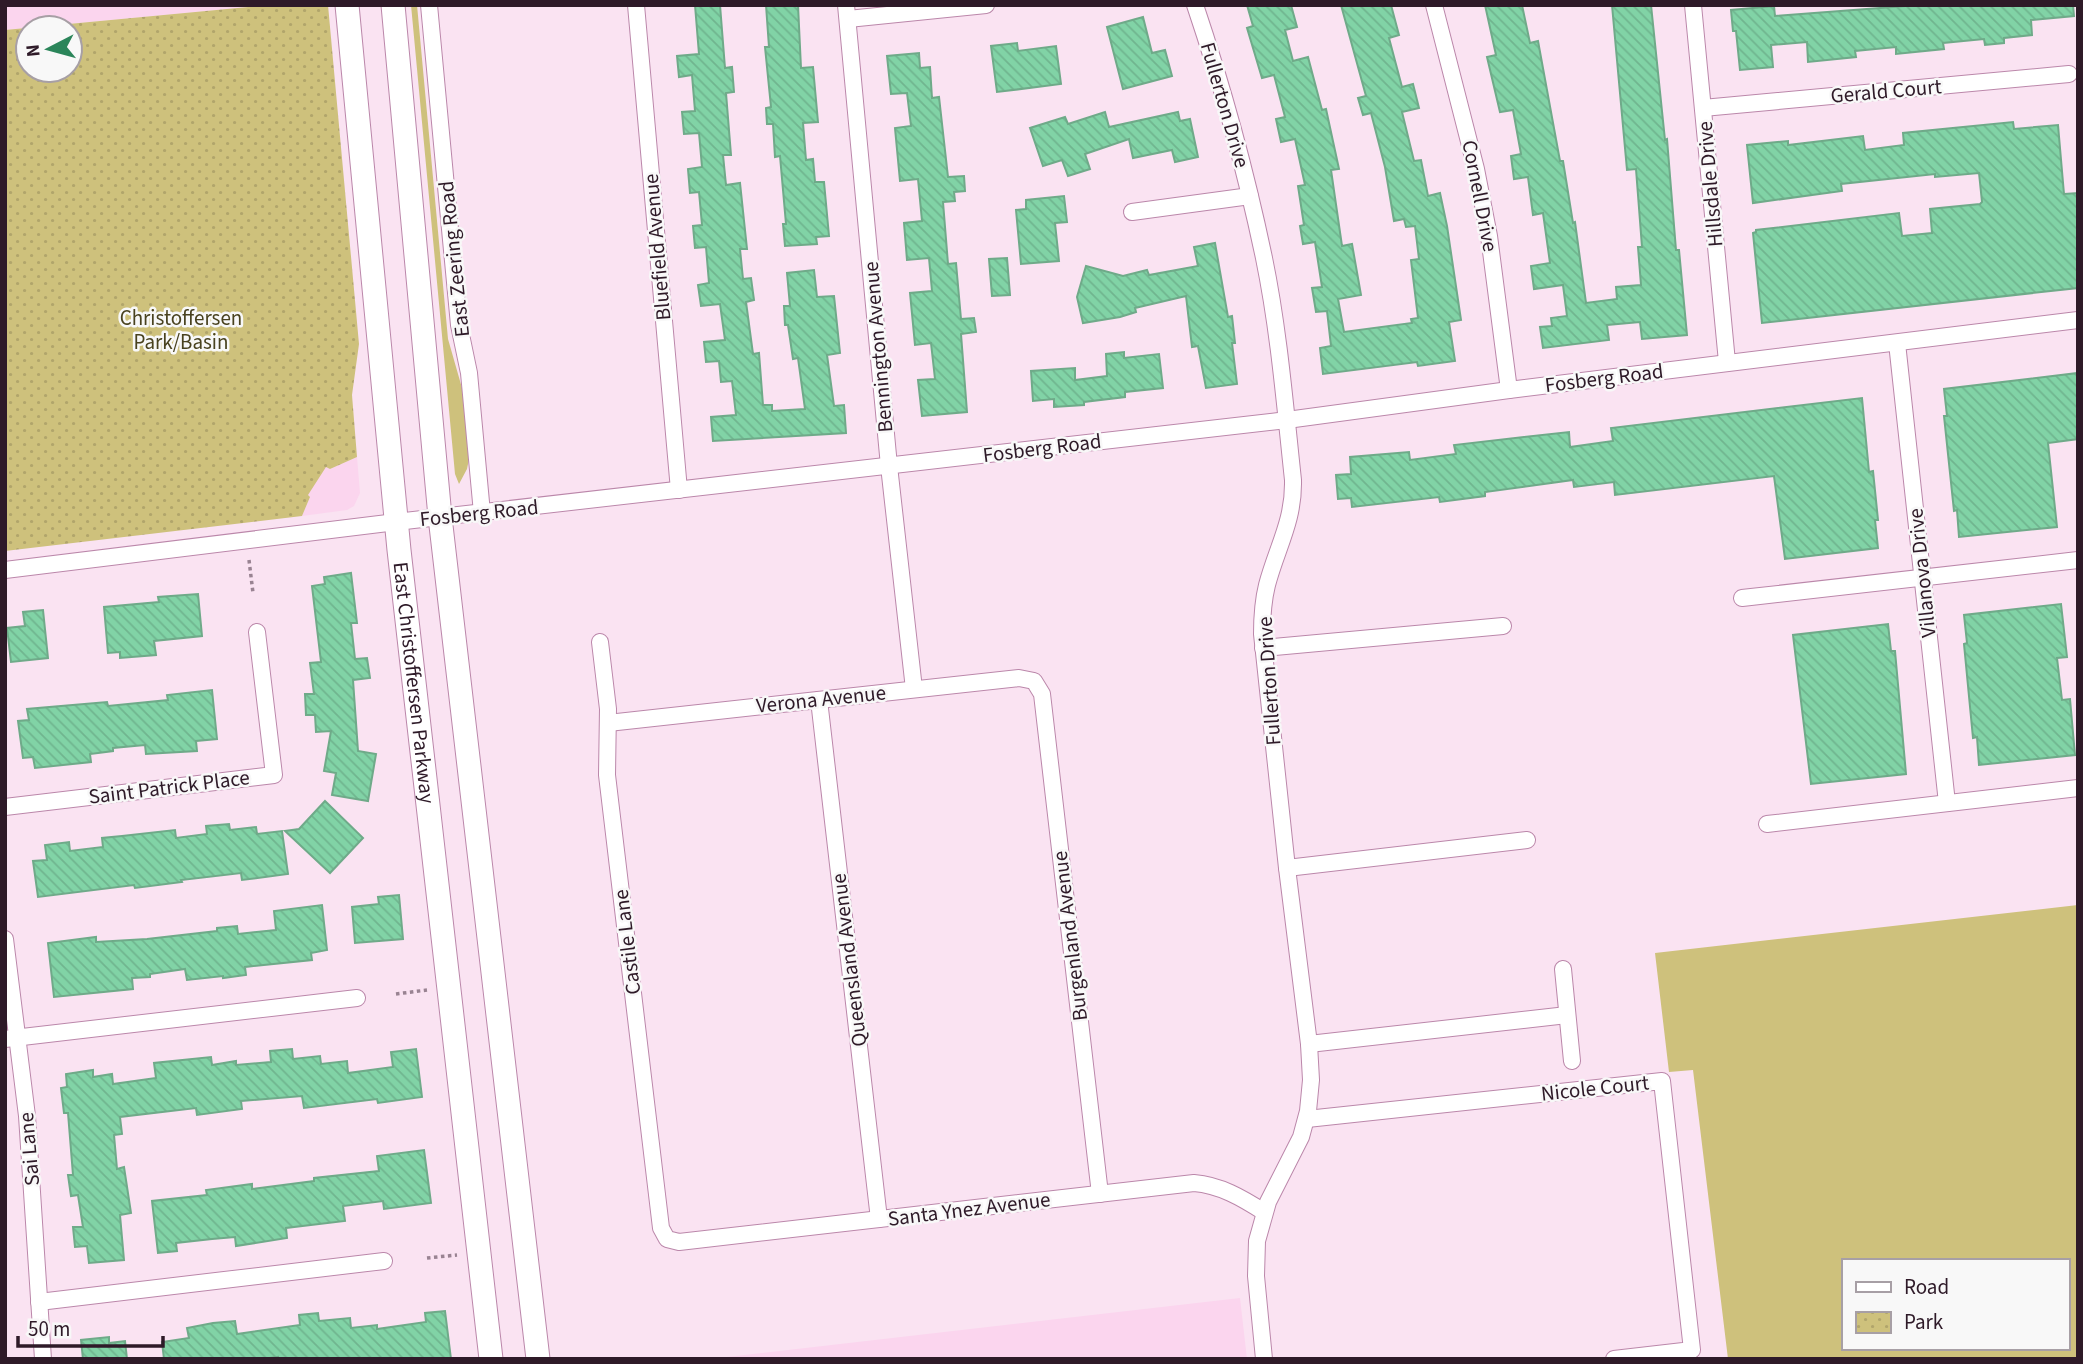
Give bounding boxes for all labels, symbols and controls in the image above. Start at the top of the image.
north arrow [14,14,84,84]
street label: Fullerton Drive [1193,39,1257,171]
text: N [19,43,48,58]
street label: Gerald Court [1829,71,1943,111]
street label: Hillsdale Drive [1690,120,1730,248]
street label: Cornell Drive [1454,138,1506,254]
street label: Bluefield Avenue [636,172,678,322]
street label: East Zeering Road [431,179,477,339]
street label: Bennington Avenue [856,260,900,434]
park label: Christoffersen Park/Basin [120,303,242,357]
street label: Fosberg Road [1543,356,1665,400]
street label: Fosberg Road [981,426,1103,470]
street label: Fosberg Road [418,492,540,534]
street label: Villanova Drive [1900,507,1944,639]
street label: East Christoffersen Parkway [385,560,443,805]
street label: Fullerton Drive [1250,615,1288,747]
street label: Verona Avenue [755,677,887,721]
street label: Saint Patrick Place [87,762,251,812]
street label: Burgenland Avenue [1045,849,1095,1023]
street label: Queensland Avenue [823,872,875,1048]
street label: Castile Lane [606,888,648,996]
street label: Nicole Court [1540,1067,1650,1109]
street label: Sai Lane [11,1111,47,1187]
street label: Santa Ynez Avenue [886,1184,1052,1234]
legend [1842,1259,2069,1350]
text: Road [1904,1272,1949,1302]
scale bar [18,1304,163,1348]
text: Park [1904,1307,1944,1337]
text: 50 m [28,1314,70,1344]

